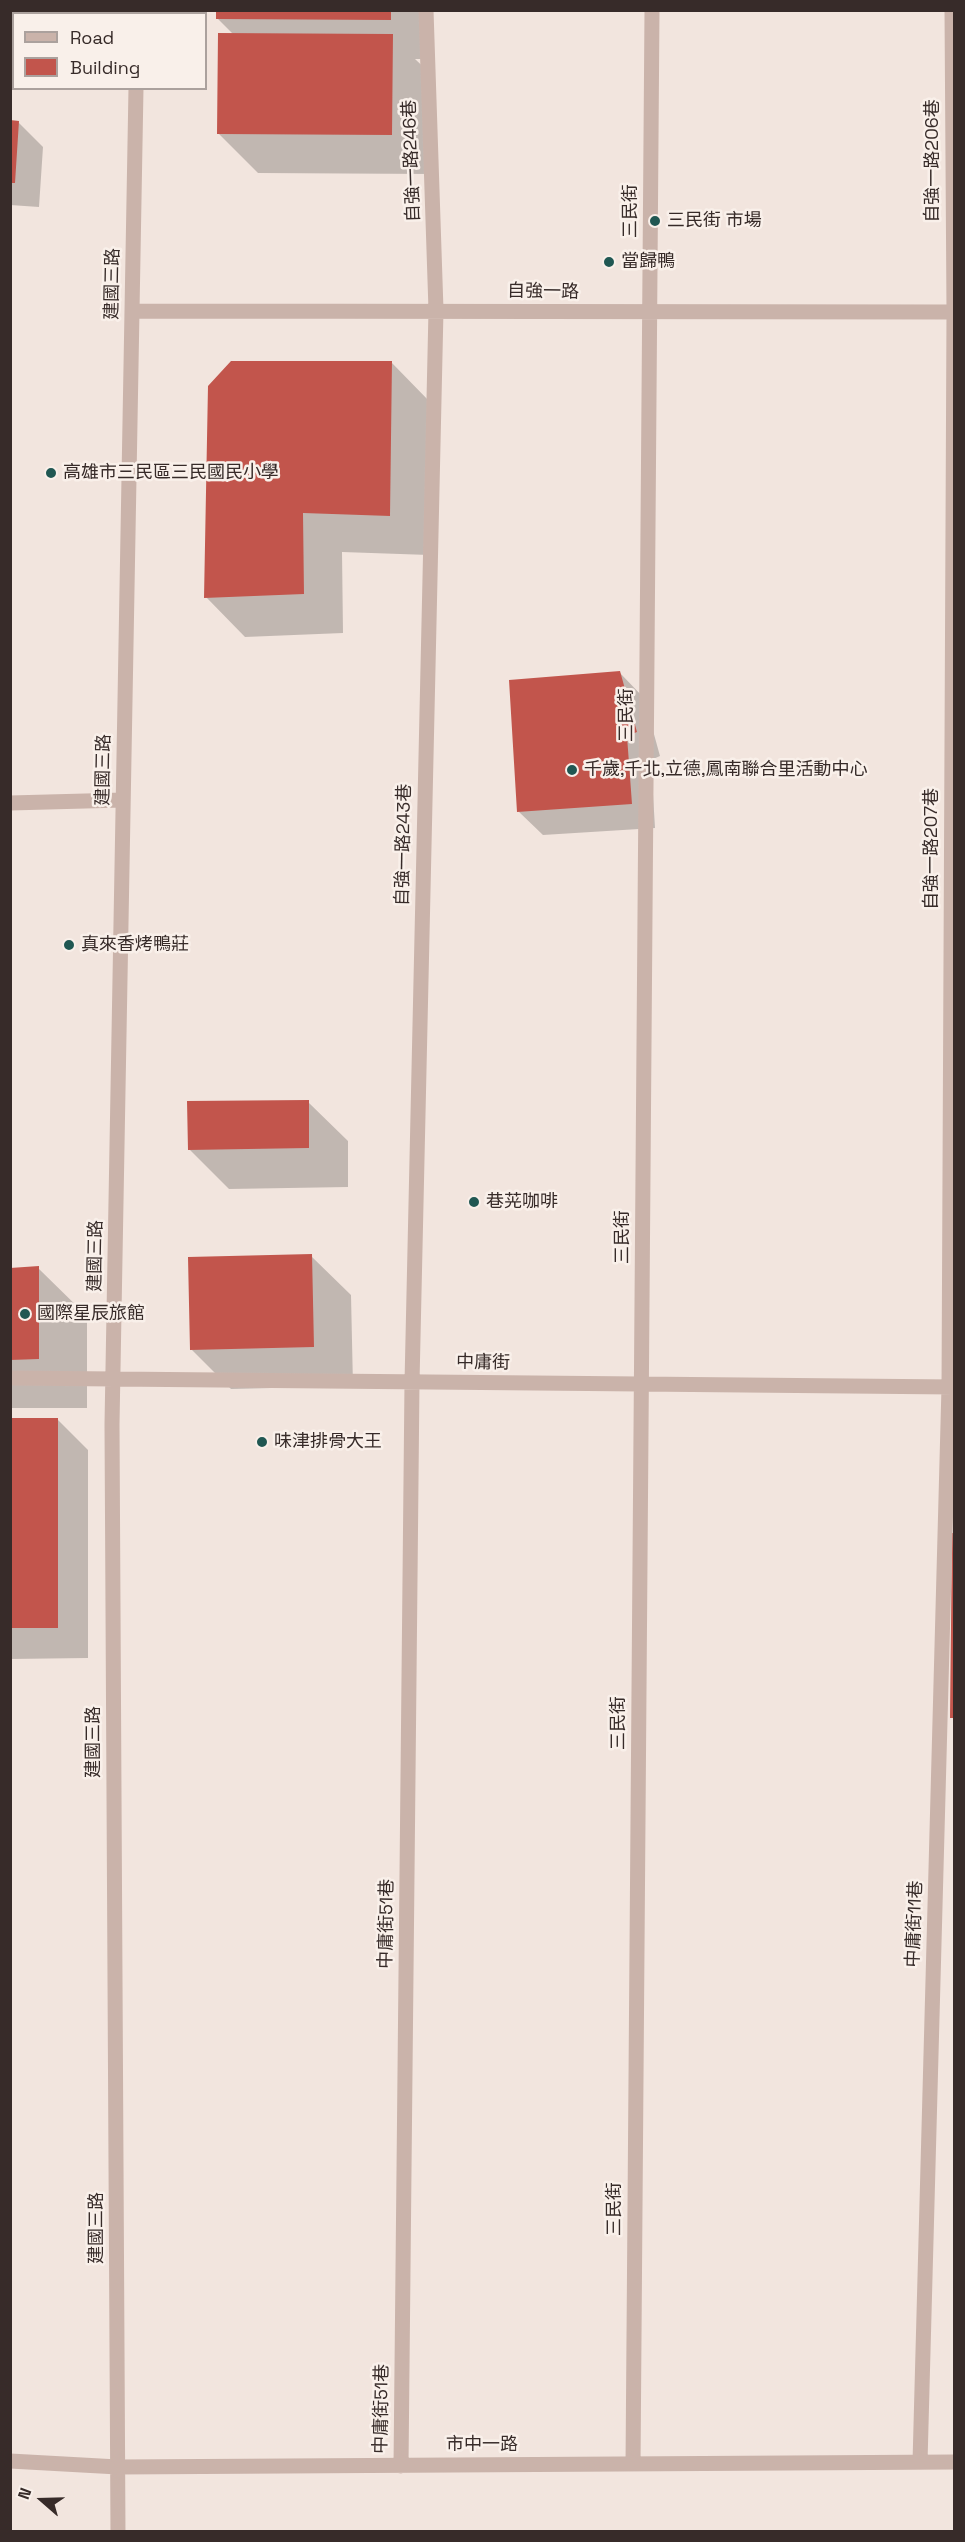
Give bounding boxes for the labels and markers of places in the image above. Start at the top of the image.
place label: 三民街 市場 [667,210,762,232]
marker: 三民街 市場 [648,214,662,228]
place label: 當歸鴨 [621,251,675,273]
marker: 當歸鴨 [602,255,616,269]
place label: 高雄市三民區三民國民小學 [63,462,279,484]
marker: 高雄市三民區三民國民小學 [44,466,58,480]
place label: 千歲,千北,立德,鳳南聯合里活動中心 [584,759,868,781]
marker: 千歲,千北,立德,鳳南聯合里活動中心 [565,763,579,777]
place label: 真來香烤鴨莊 [81,934,189,956]
marker: 真來香烤鴨莊 [62,938,76,952]
place label: 巷茪咖啡 [486,1191,558,1213]
marker: 巷茪咖啡 [467,1195,481,1209]
place label: 國際星辰旅館 [37,1303,145,1325]
marker: 國際星辰旅館 [18,1307,32,1321]
place label: 味津排骨大王 [274,1431,382,1453]
marker: 味津排骨大王 [255,1435,269,1449]

